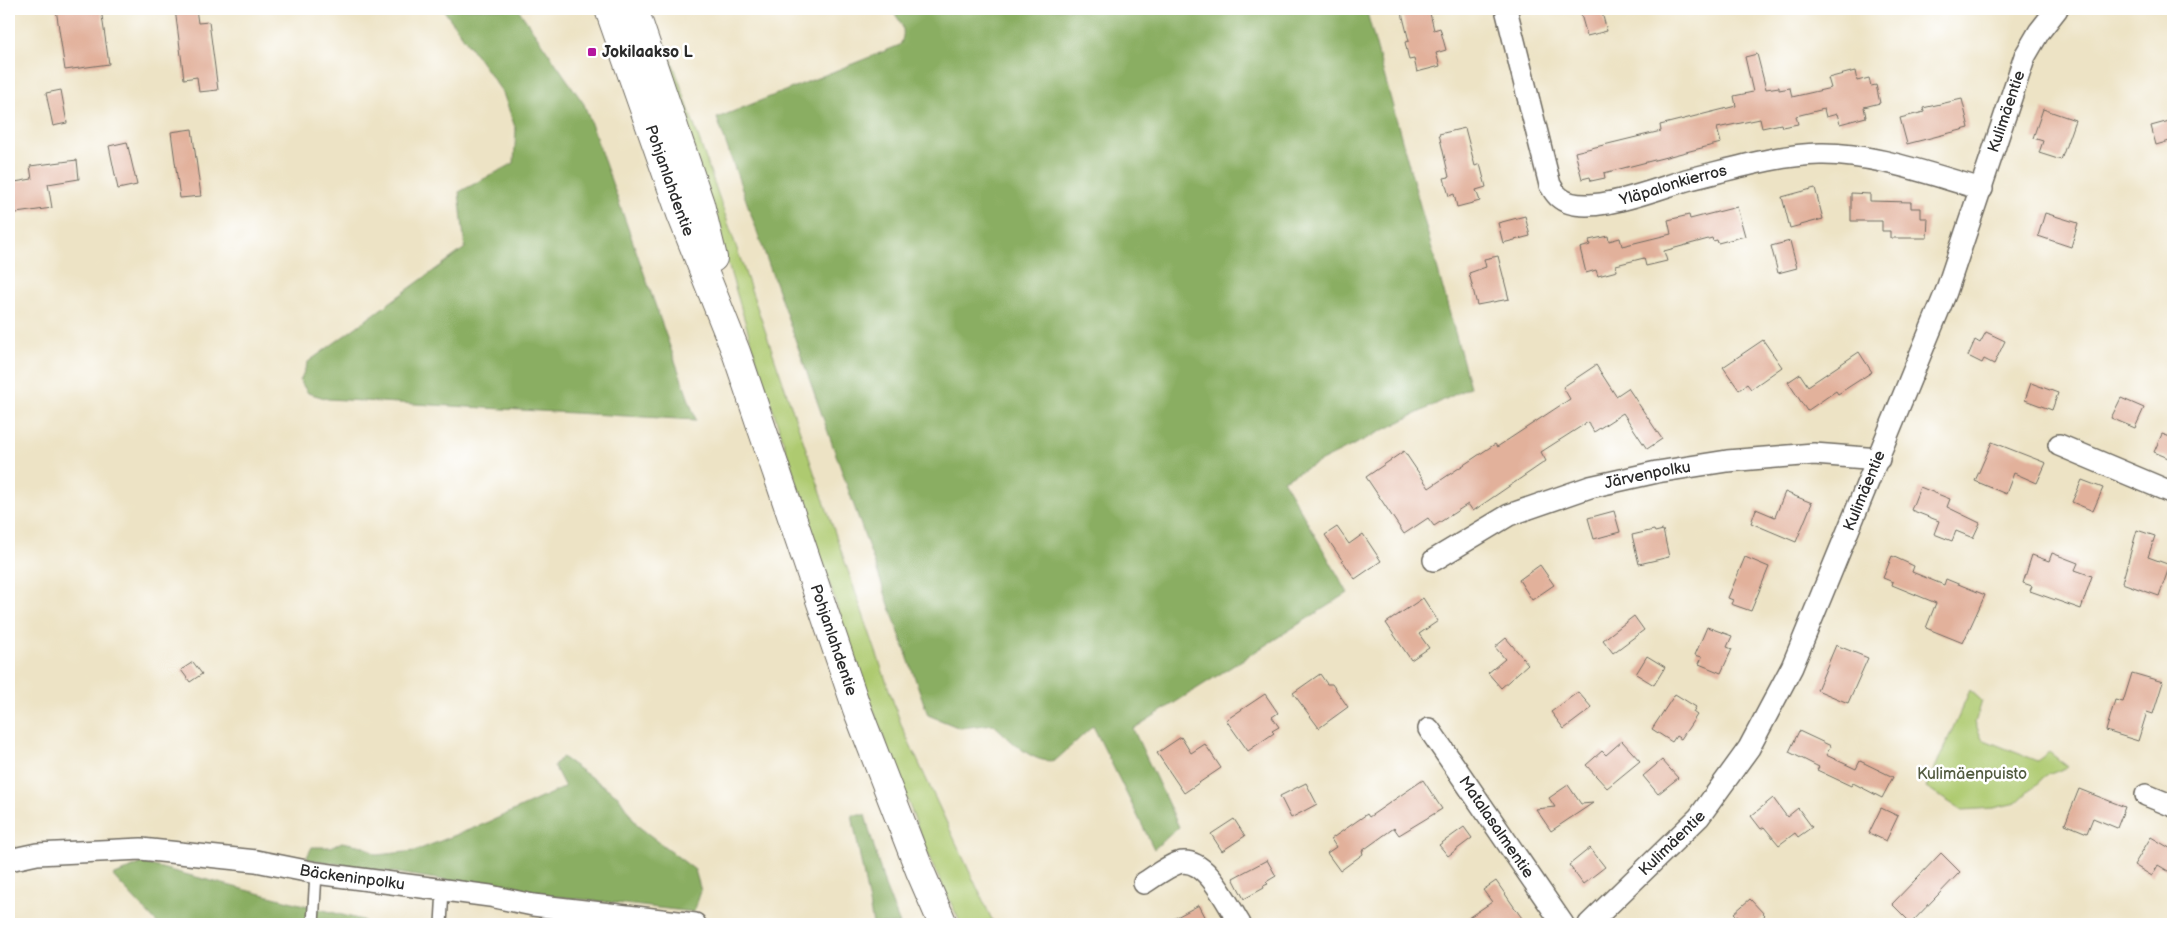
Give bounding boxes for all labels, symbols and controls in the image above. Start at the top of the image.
place label: Jokilaakso L [602,43,693,62]
marker: Jokilaakso L [586,46,598,58]
street label: Kulimäentie [1984,68,2029,155]
street label: Pohjanlahdentie [641,123,699,239]
street label: Yläpalonkierros [1616,161,1729,210]
street label: Kulimäentie [1839,447,1890,534]
street label: Järvenpolku [1603,457,1692,493]
street label: Pohjanlahdentie [806,582,862,699]
park label: Kulimäenpuisto [1917,765,2027,784]
street label: Matalasalmentie [1455,772,1538,882]
street label: Kulimäentie [1635,807,1710,880]
street label: Bäckeninpolku [298,860,406,894]

